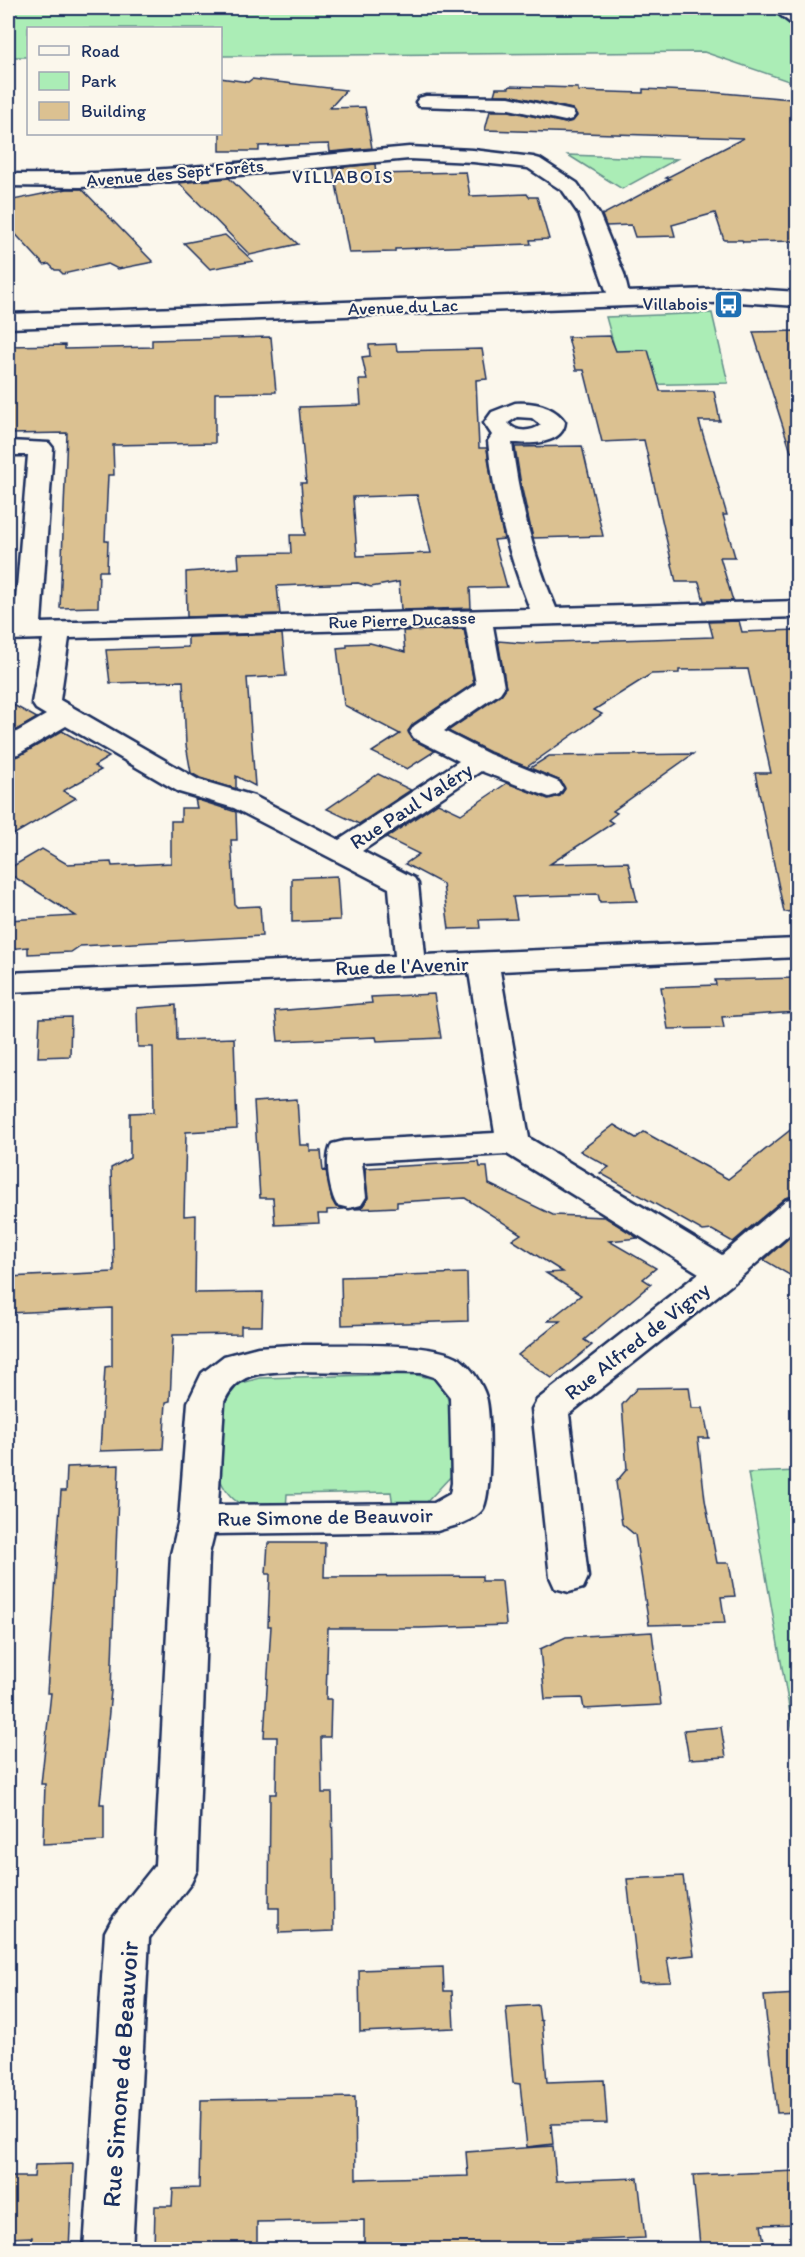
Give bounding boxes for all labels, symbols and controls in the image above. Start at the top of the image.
legend [27,27,222,135]
text: Road [81,40,120,62]
text: Park [81,70,116,92]
text: Building [81,100,147,122]
street label: Avenue des Sept Forêts [85,154,265,192]
district label: VILLABOIS [292,166,394,188]
bus stop icon: Villabois [713,288,745,320]
place label: Villabois [643,293,708,315]
street label: Avenue du Lac [347,294,459,320]
street label: Rue Pierre Ducasse [328,606,476,634]
street label: Rue Paul Valéry [345,757,477,854]
street label: Rue de l'Avenir [335,951,469,980]
street label: Rue Alfred de Vigny [559,1276,714,1405]
street label: Rue Simone de Beauvoir [217,1502,433,1531]
street label: Rue Simone de Beauvoir [95,1939,145,2208]

